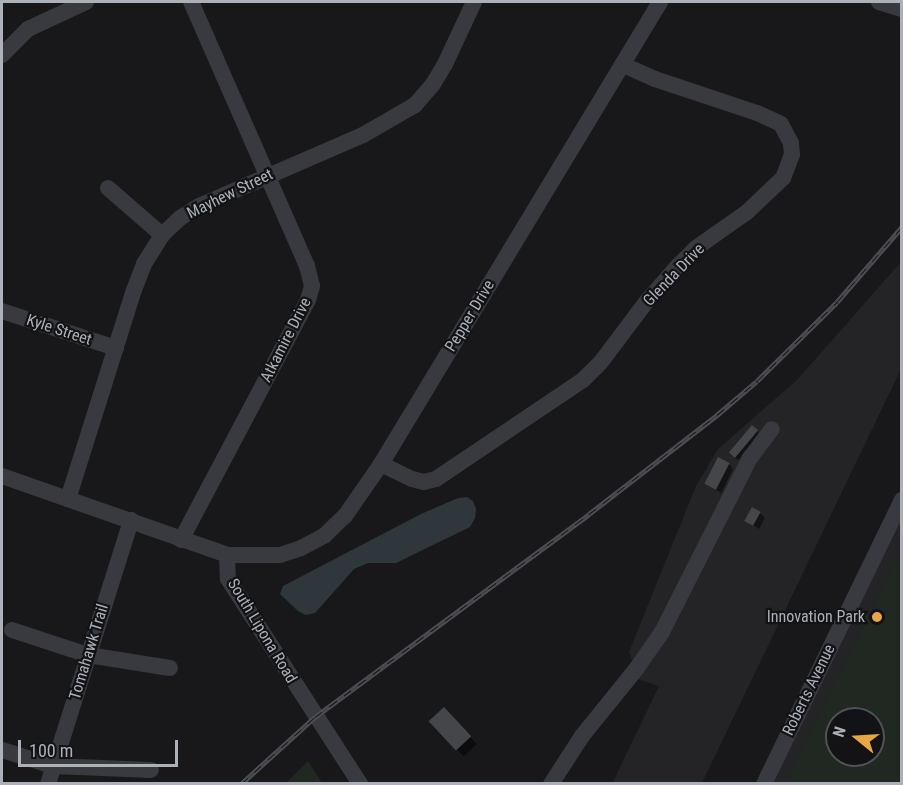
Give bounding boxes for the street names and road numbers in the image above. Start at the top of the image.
street label: Mayhew Street [184,165,276,223]
street label: Glenda Drive [639,240,709,310]
street label: Pepper Drive [441,277,499,355]
street label: Atkamire Drive [257,295,315,385]
street label: Kyle Street [24,310,94,350]
street label: South Lipona Road [223,575,301,687]
street label: Tomahawk Trail [65,602,113,702]
street label: Roberts Avenue [779,641,839,739]

